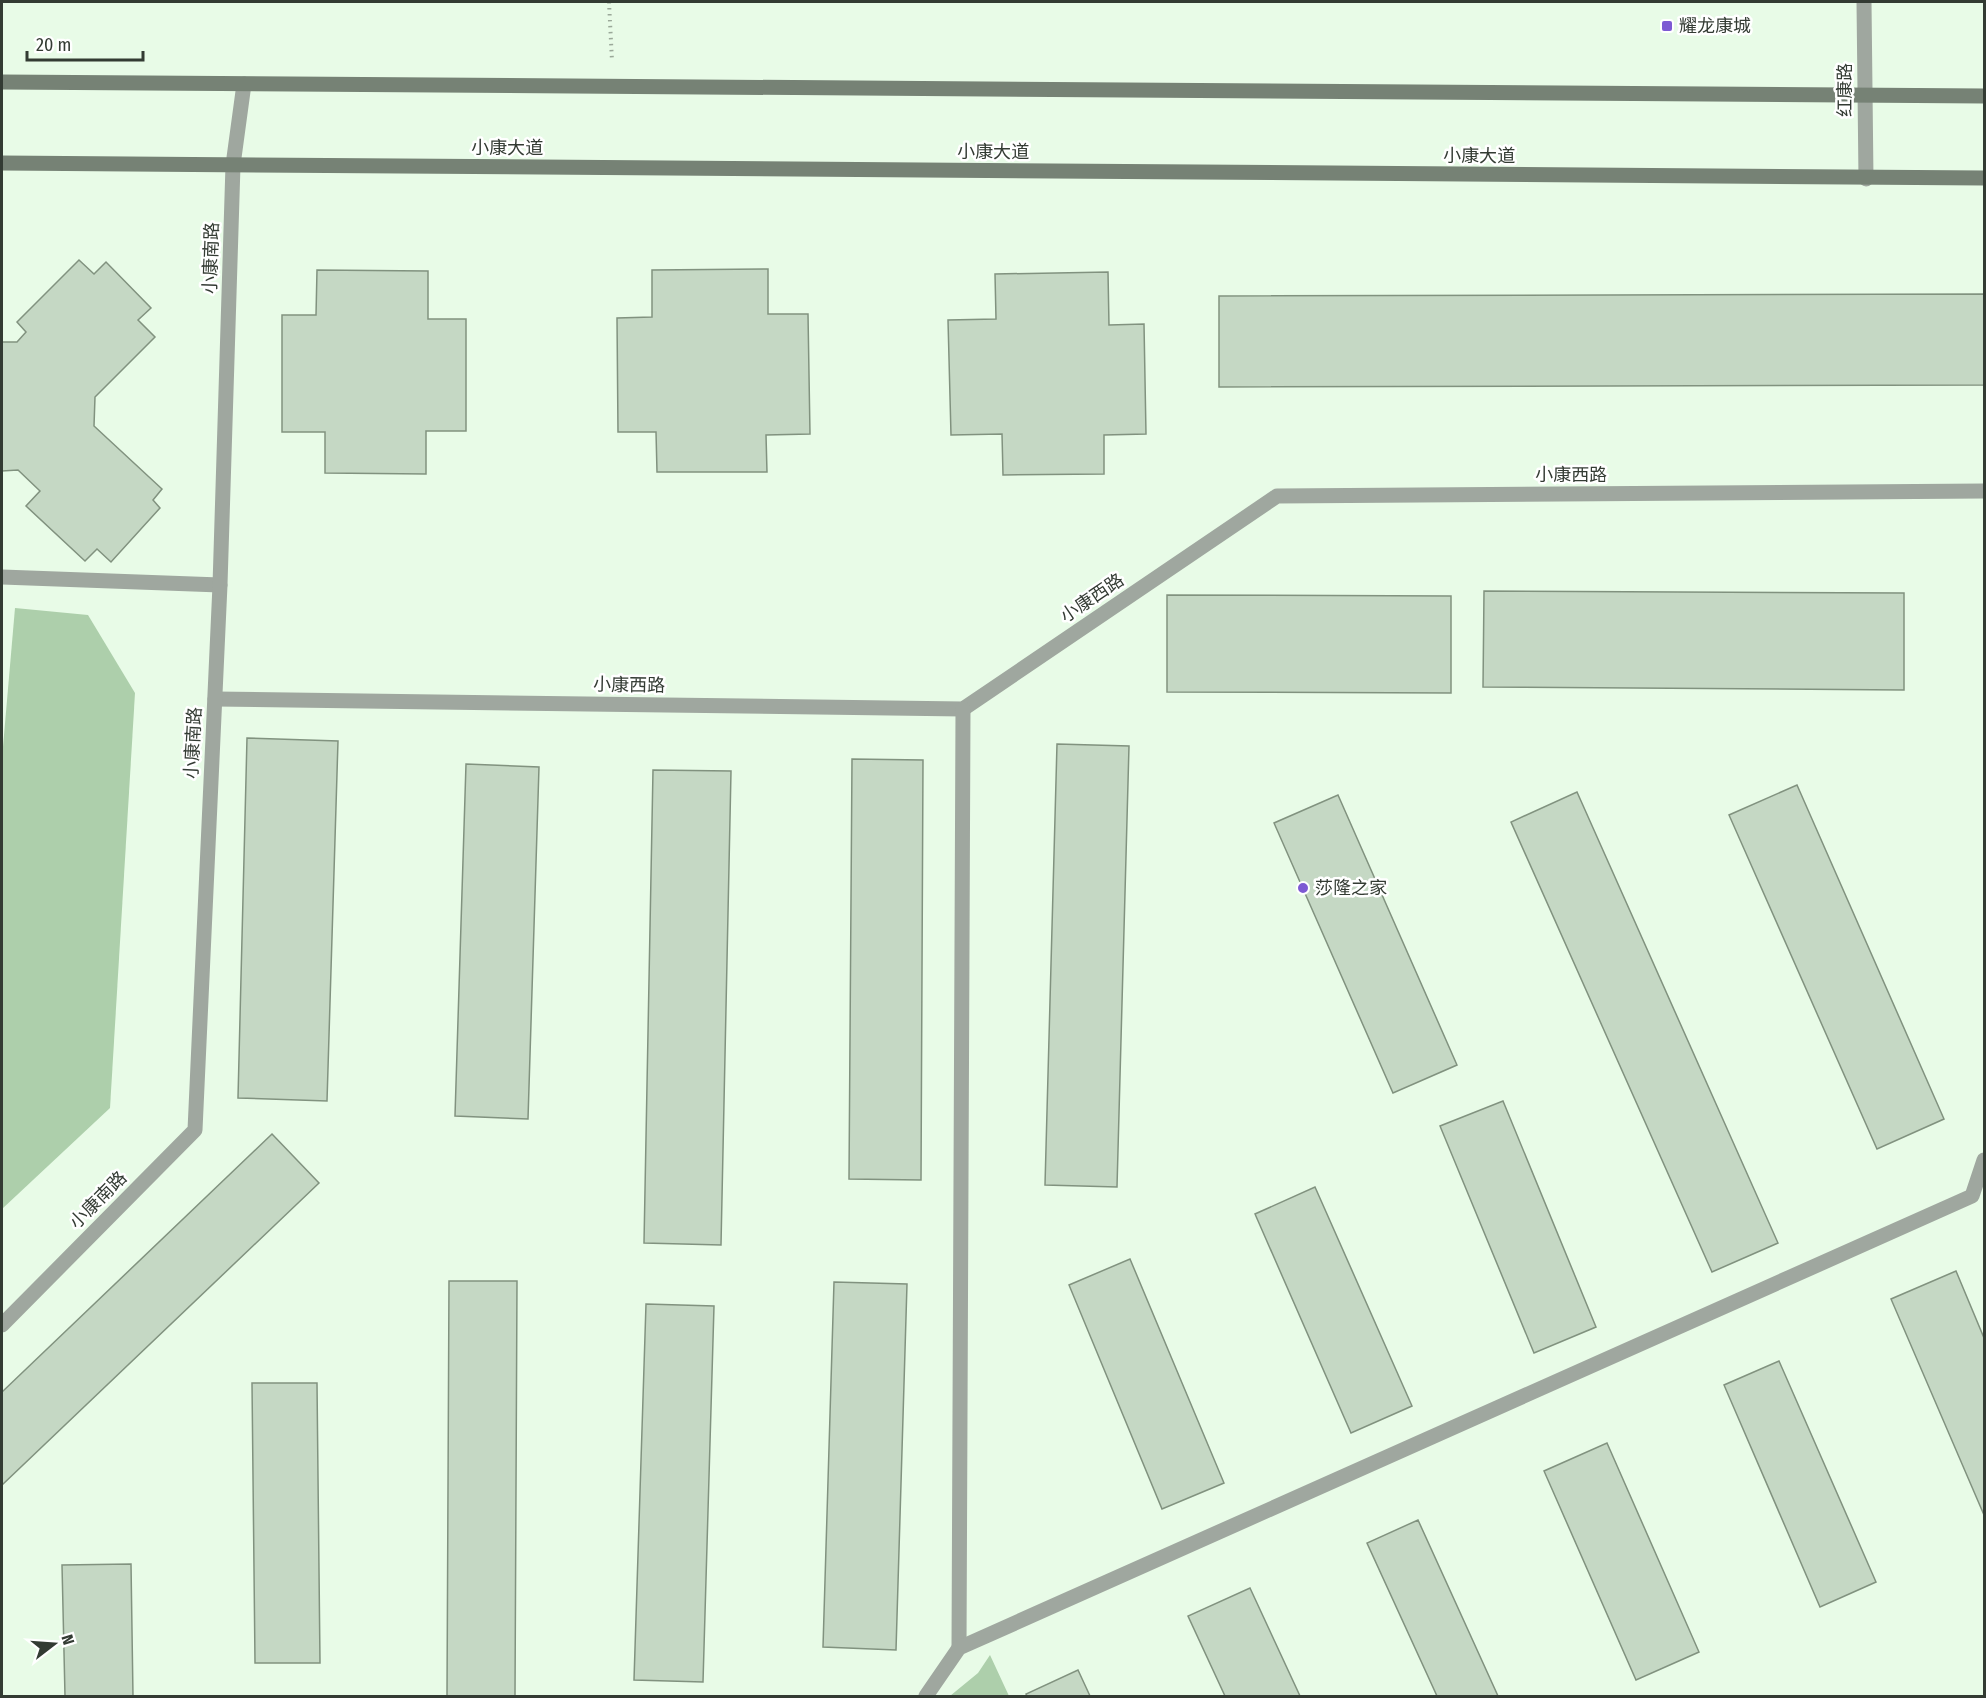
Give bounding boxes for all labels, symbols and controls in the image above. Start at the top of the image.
place label: 耀龙康城 [1679,15,1751,37]
marker: 耀龙康城 [1660,19,1674,33]
scale bar [27,24,142,62]
text: 20 m [36,34,71,56]
street label: 红康路 [1834,63,1856,117]
street label: 小康大道 [471,137,543,159]
street label: 小康大道 [957,141,1029,163]
street label: 小康大道 [1443,145,1515,167]
street label: 小康南路 [199,222,223,294]
street label: 小康西路 [1535,464,1607,486]
street label: 小康西路 [1056,569,1128,627]
street label: 小康西路 [593,673,665,697]
street label: 小康南路 [180,706,206,780]
place label: 莎隆之家 [1315,877,1387,899]
marker: 莎隆之家 [1296,881,1310,895]
street label: 小康南路 [65,1167,131,1233]
north arrow [24,1614,84,1674]
text: N [57,1632,78,1647]

